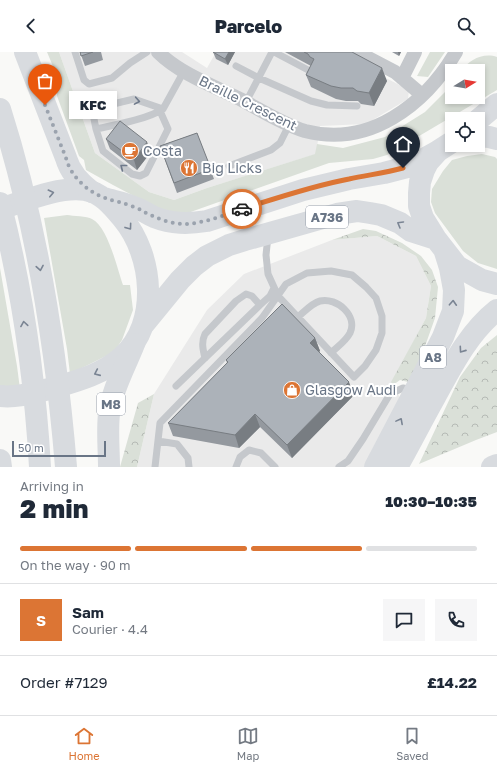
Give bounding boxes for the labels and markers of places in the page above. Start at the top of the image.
pin [28,64,62,105]
callout: KFC [69,91,117,119]
pin [386,127,420,168]
cafe icon: Costa [120,141,140,161]
place label: Costa [143,142,182,159]
restaurant icon: Big Licks [179,158,199,178]
place label: Big Licks [202,159,262,176]
shop icon: Glasgow Audi [282,380,302,400]
place label: Glasgow Audi [305,381,396,398]

